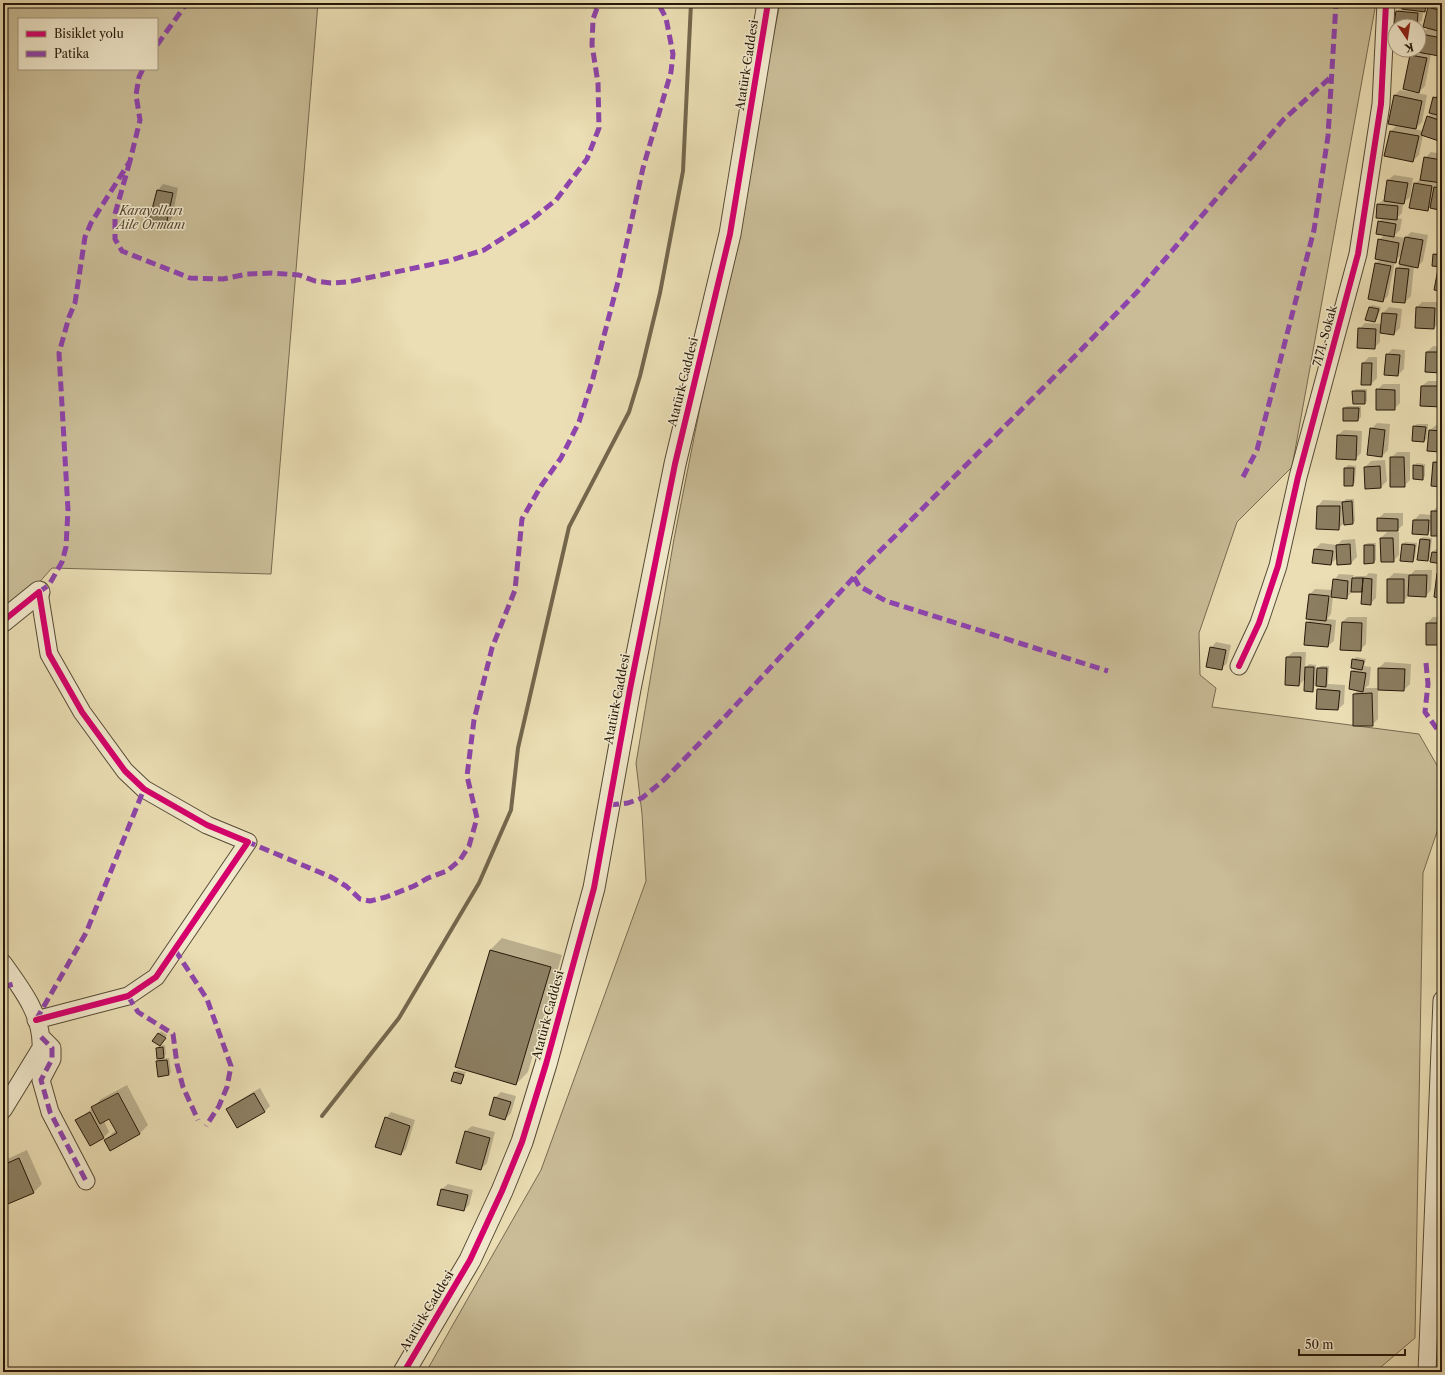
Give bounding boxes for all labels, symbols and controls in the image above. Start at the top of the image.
legend [18,18,158,70]
street label: Atatürk Caddesi [732,18,761,112]
north arrow [1387,18,1427,58]
text: Bisiklet yolu [54,26,124,41]
text: K [1402,40,1415,56]
text: Patika [54,46,90,61]
park label: Karayolları Aile Ormanı [115,203,185,232]
street label: 7171. Sokak [1309,303,1340,368]
street label: Atatürk Caddesi [664,335,701,429]
street label: Atatürk Caddesi [600,652,633,746]
street label: Atatürk Caddesi [528,968,567,1062]
street label: Atatürk Caddesi [396,1267,457,1355]
scale bar [1299,1331,1405,1357]
text: 50 m [1305,1337,1334,1352]

